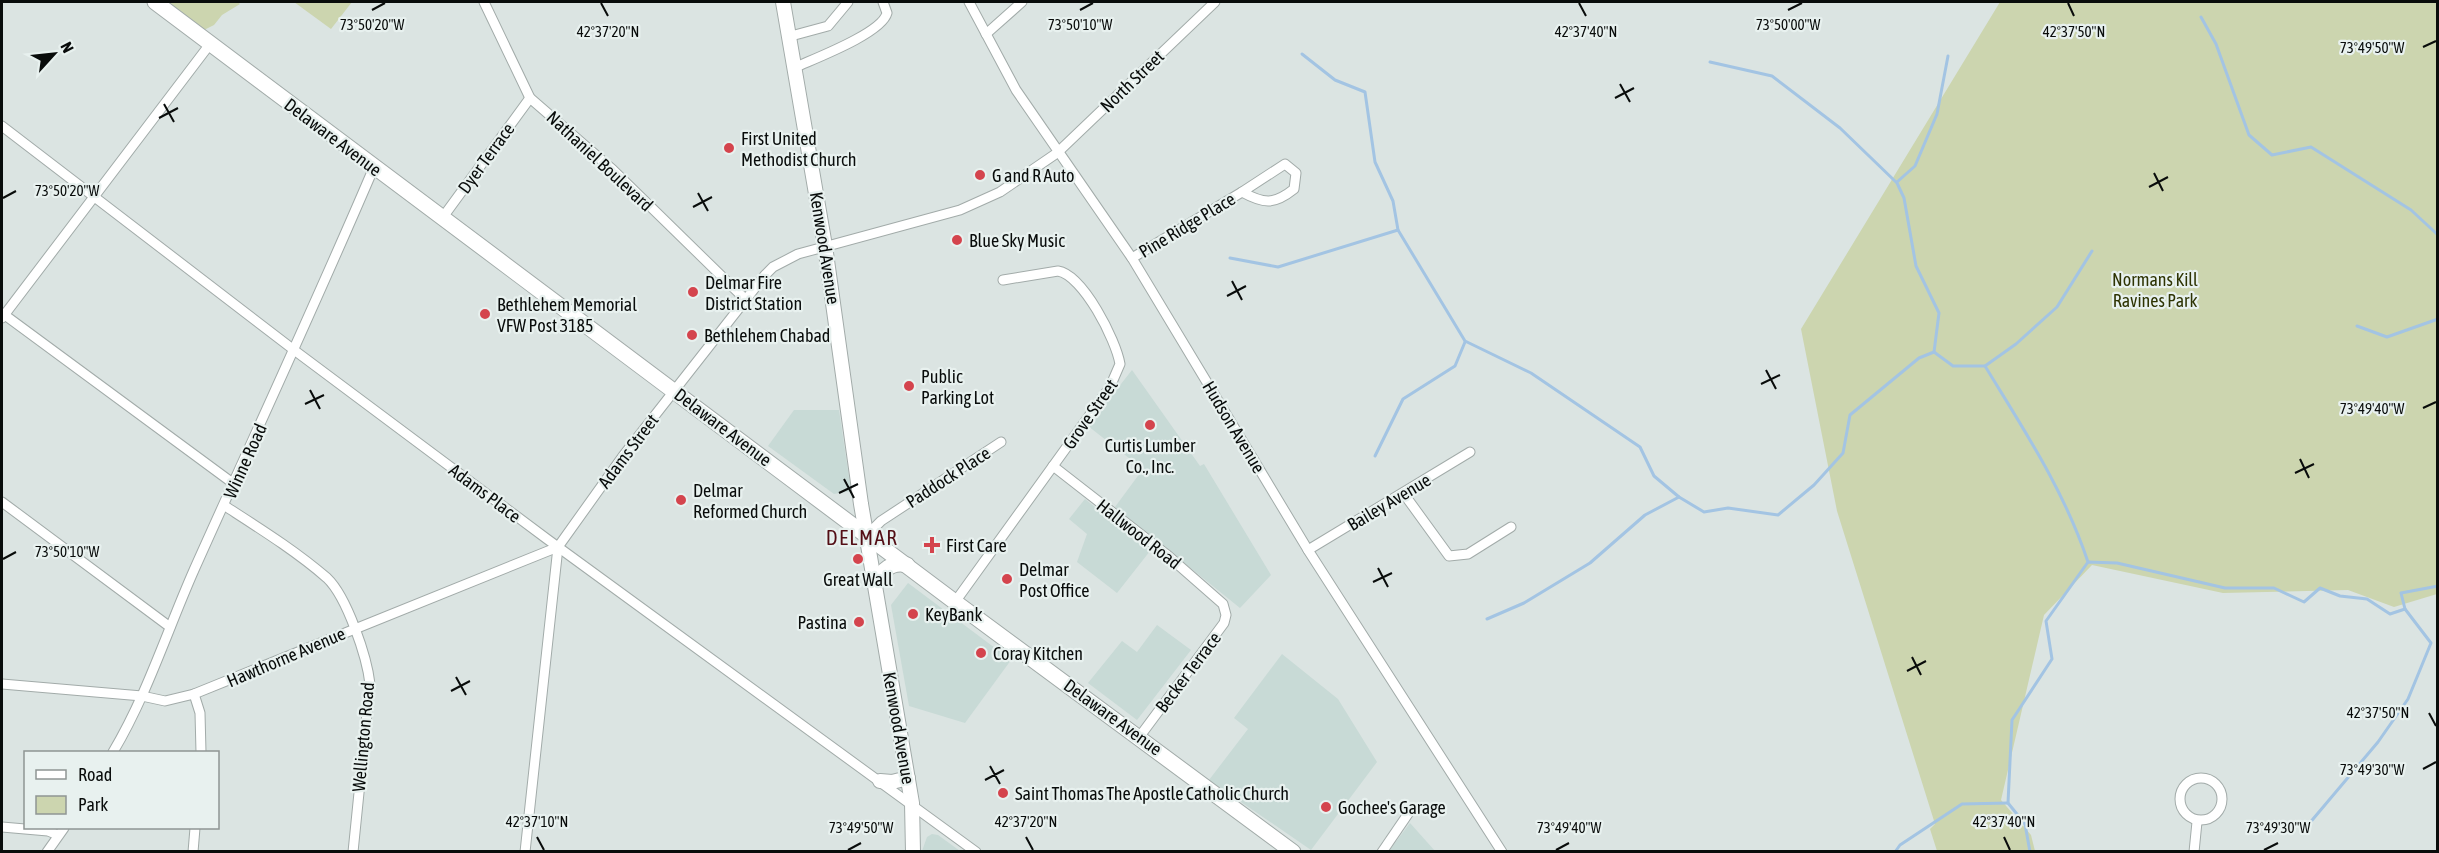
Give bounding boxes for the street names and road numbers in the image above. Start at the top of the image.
street label: North Street [1096,46,1168,116]
street label: Delaware Avenue [280,94,386,180]
street label: Nathaniel Boulevard [543,107,657,215]
street label: Dyer Terrace [453,119,519,197]
street label: Pine Ridge Place [1135,188,1239,262]
street label: Kenwood Avenue [806,190,844,306]
street label: Grove Street [1058,375,1122,453]
street label: Hudson Avenue [1198,377,1270,477]
street label: Delaware Avenue [670,384,776,470]
street label: Adams Street [593,410,663,492]
street label: Winne Road [219,420,271,502]
street label: Paddock Place [902,442,994,512]
street label: Adams Place [445,459,525,527]
street label: Bailey Avenue [1344,469,1434,535]
street label: Hallwood Road [1093,495,1185,573]
street label: Hawthorne Avenue [224,623,348,691]
street label: Becker Terrace [1151,628,1225,716]
street label: Kenwood Avenue [879,670,919,786]
street label: Delaware Avenue [1060,674,1166,760]
street label: Wellington Road [348,681,378,793]

